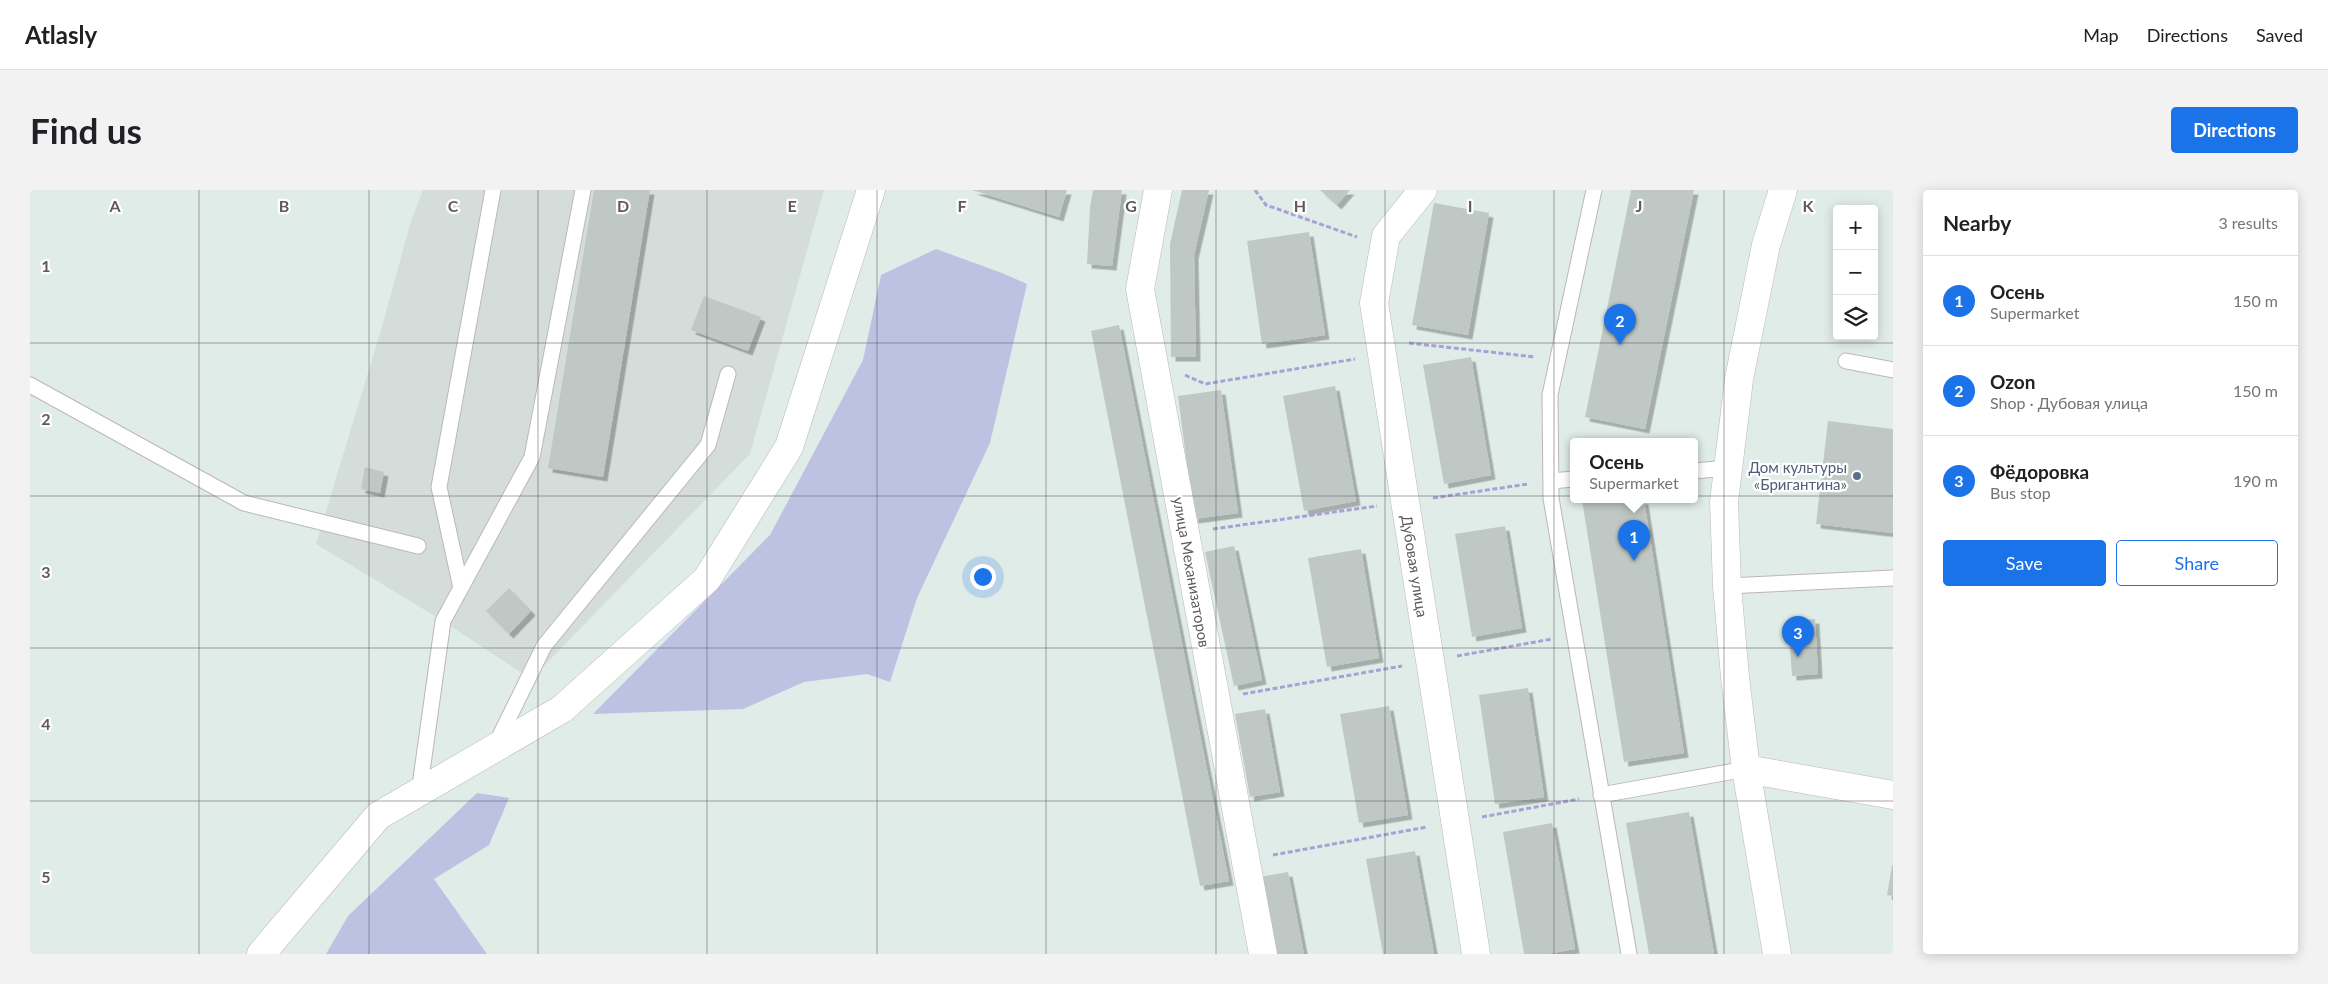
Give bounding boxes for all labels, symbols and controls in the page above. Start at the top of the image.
text: Atlasly [25,20,97,49]
text: Map [2083,24,2119,46]
text: Directions [2147,24,2228,46]
text: Saved [2256,24,2303,46]
button: Directions [2171,107,2298,153]
text: Find us [30,109,142,151]
text: A [108,196,121,215]
text: B [279,196,289,215]
text: C [448,196,459,215]
text: D [617,196,629,215]
text: E [787,196,797,215]
text: F [957,196,967,215]
text: G [1125,196,1137,215]
text: H [1294,196,1306,215]
text: I [1468,196,1472,215]
text: J [1636,196,1642,215]
text: K [1803,196,1815,215]
map controls [1833,205,1878,340]
button: + [1833,205,1878,250]
text: Nearby [1943,210,2011,235]
text: 3 results [2218,213,2278,232]
button: − [1833,250,1878,295]
text: 1 [41,256,51,275]
text: Осень [1990,280,2044,303]
text: 1 [1954,291,1964,310]
text: 150 m [2233,291,2278,310]
button: layers [1833,295,1878,340]
text: Supermarket [1990,303,2079,322]
pin: 2 [1604,304,1636,345]
text: Ozon [1990,370,2035,393]
text: 2 [1954,381,1964,400]
text: 150 m [2233,381,2278,400]
text: Shop · Дубовая улица [1990,393,2148,412]
text: 2 [41,409,51,428]
popup [1570,438,1698,503]
text: Осень [1589,450,1644,473]
place label: Дом культуры «Бригантина» [1748,458,1847,493]
text: Фёдоровка [1990,460,2089,483]
marker: Дом культуры «Бригантина» [1851,470,1863,482]
text: 3 [1954,471,1964,490]
text: 190 m [2233,471,2278,490]
text: Supermarket [1589,473,1679,492]
text: Bus stop [1990,483,2051,502]
street label: улица Механизаторов [1170,495,1214,649]
street label: Дубовая улица [1398,514,1432,618]
pin: 1 [1618,520,1650,561]
button: Save [1943,540,2106,586]
button: Share [2116,540,2278,586]
text: 3 [41,562,51,581]
your location [970,564,996,590]
pin: 3 [1782,616,1814,657]
text: 4 [41,714,51,733]
text: 5 [41,867,51,886]

